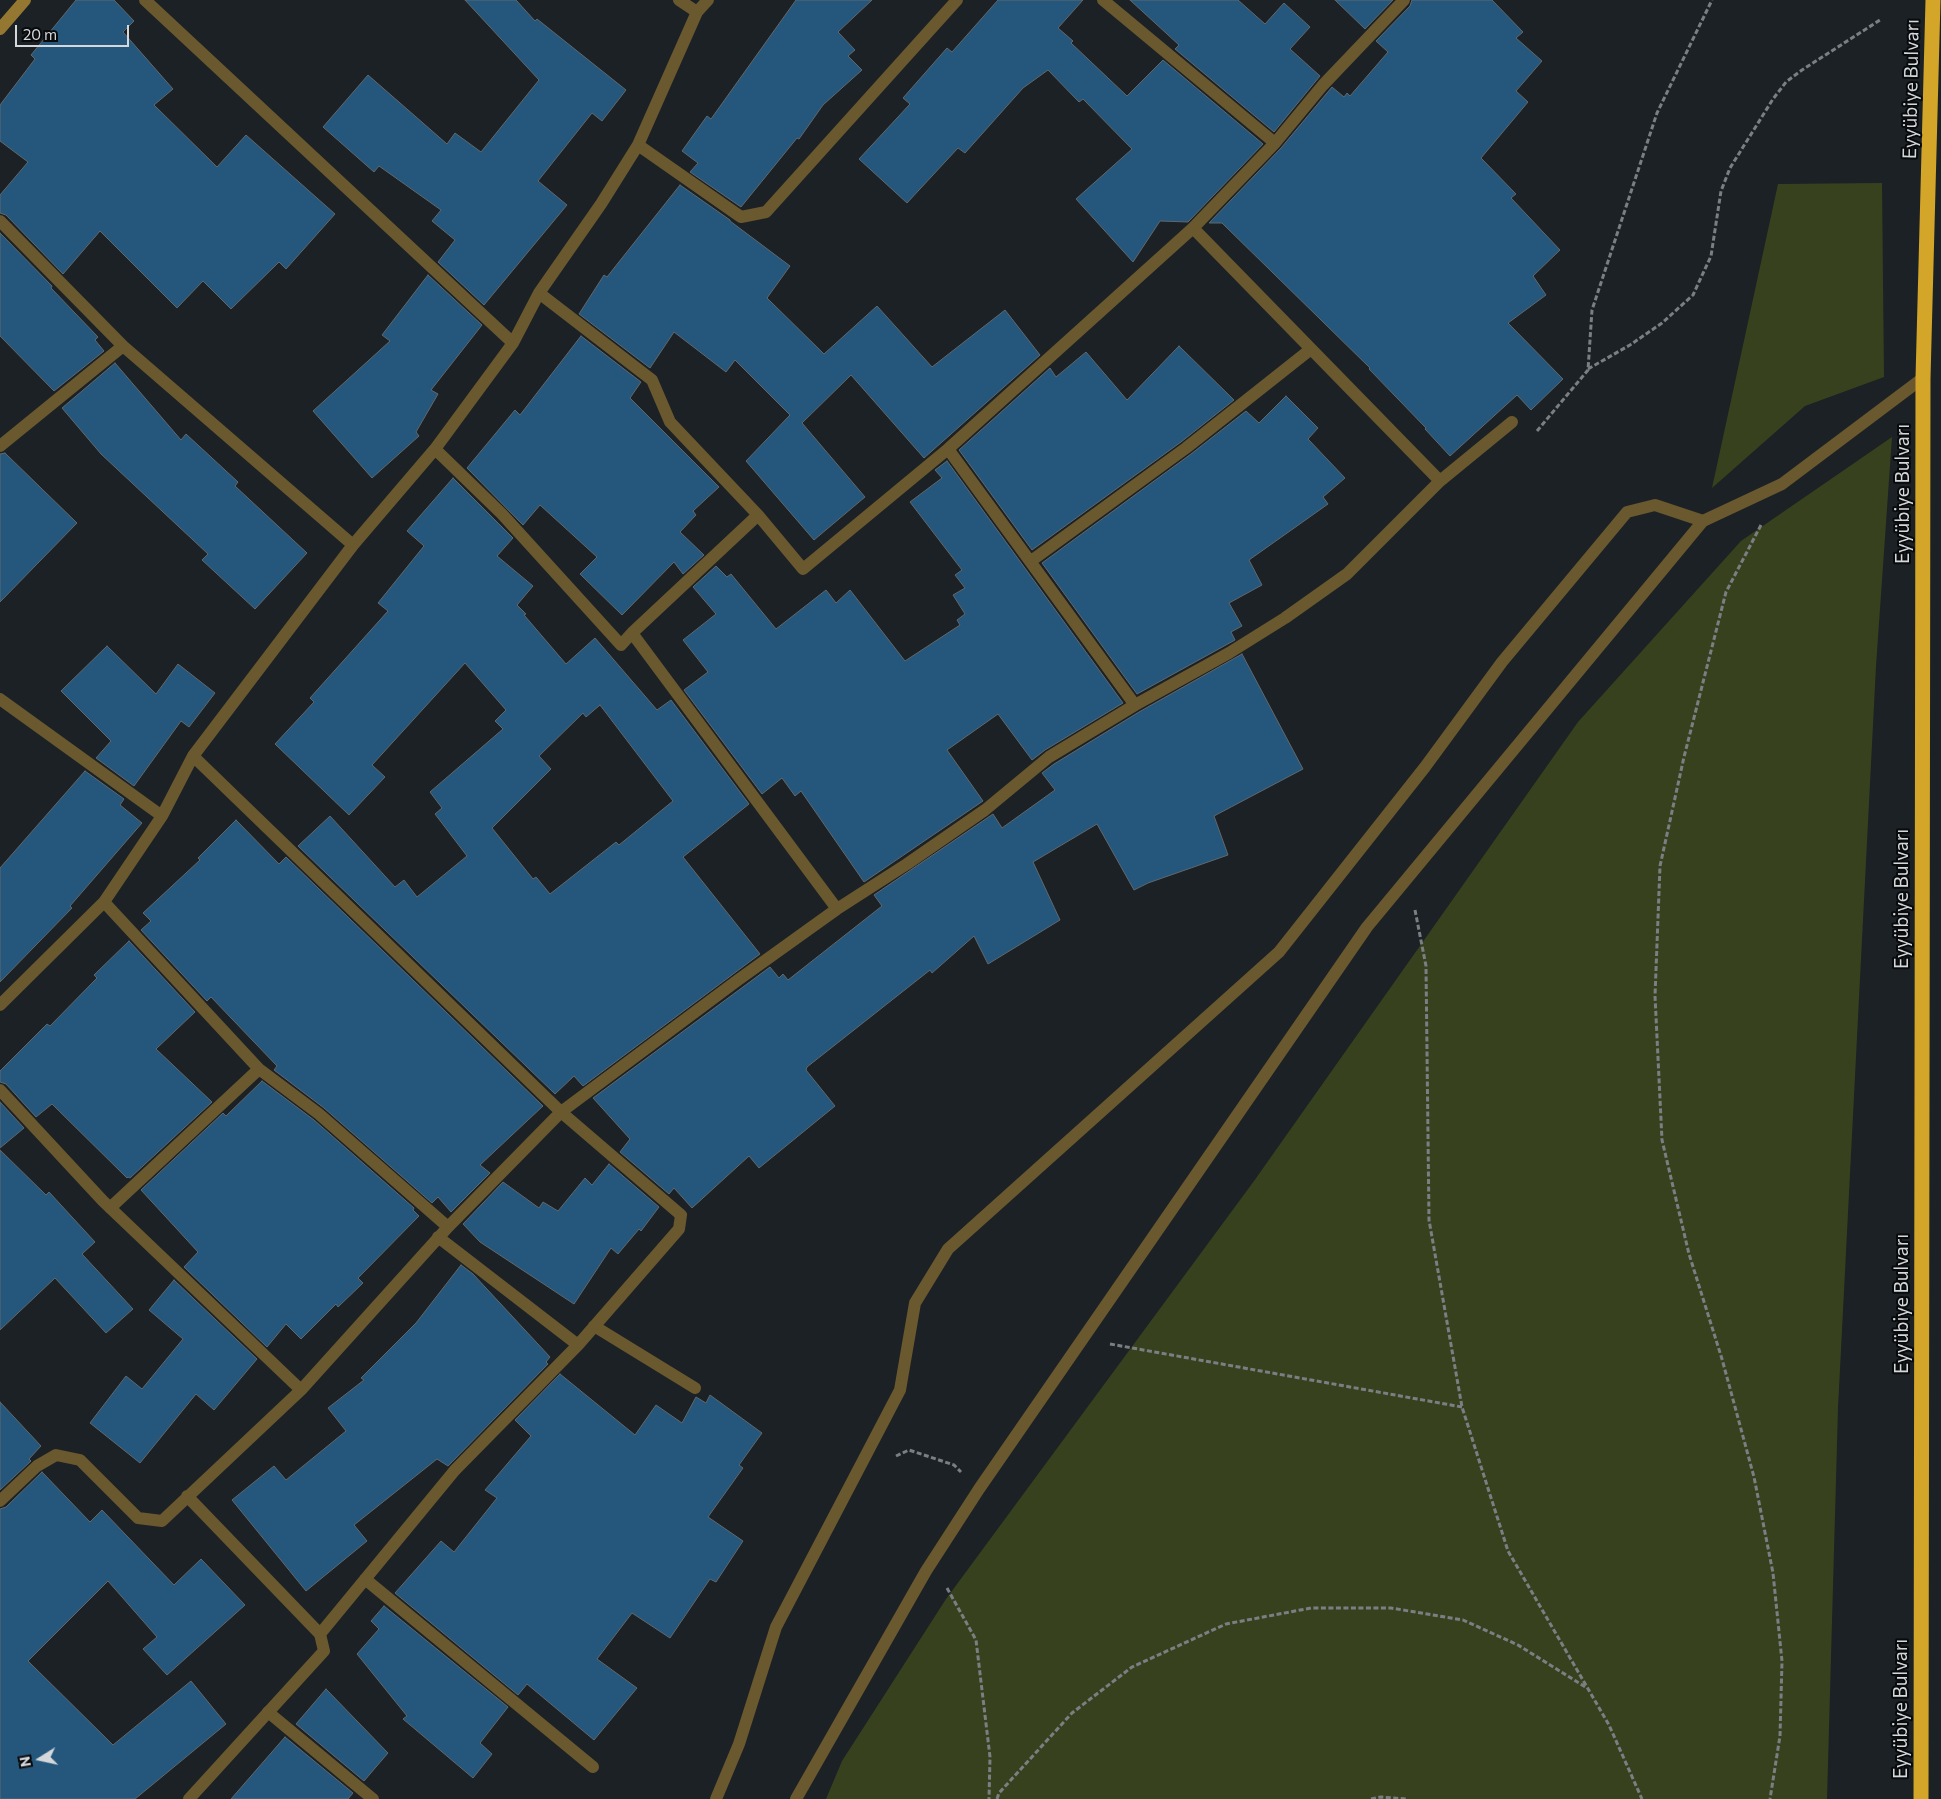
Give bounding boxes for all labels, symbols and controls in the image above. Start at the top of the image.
scale bar [18,15,131,47]
street label: Eyyübiye Bulvarı [1898,19,1924,159]
text: 20 m [23,25,57,43]
street label: Eyyübiye Bulvarı [1892,424,1914,564]
street label: Eyyübiye Bulvarı [1891,829,1913,969]
street label: Eyyübiye Bulvarı [1891,1234,1913,1374]
street label: Eyyübiye Bulvarı [1890,1639,1912,1779]
north arrow [15,1734,65,1784]
text: N [15,1755,34,1768]

